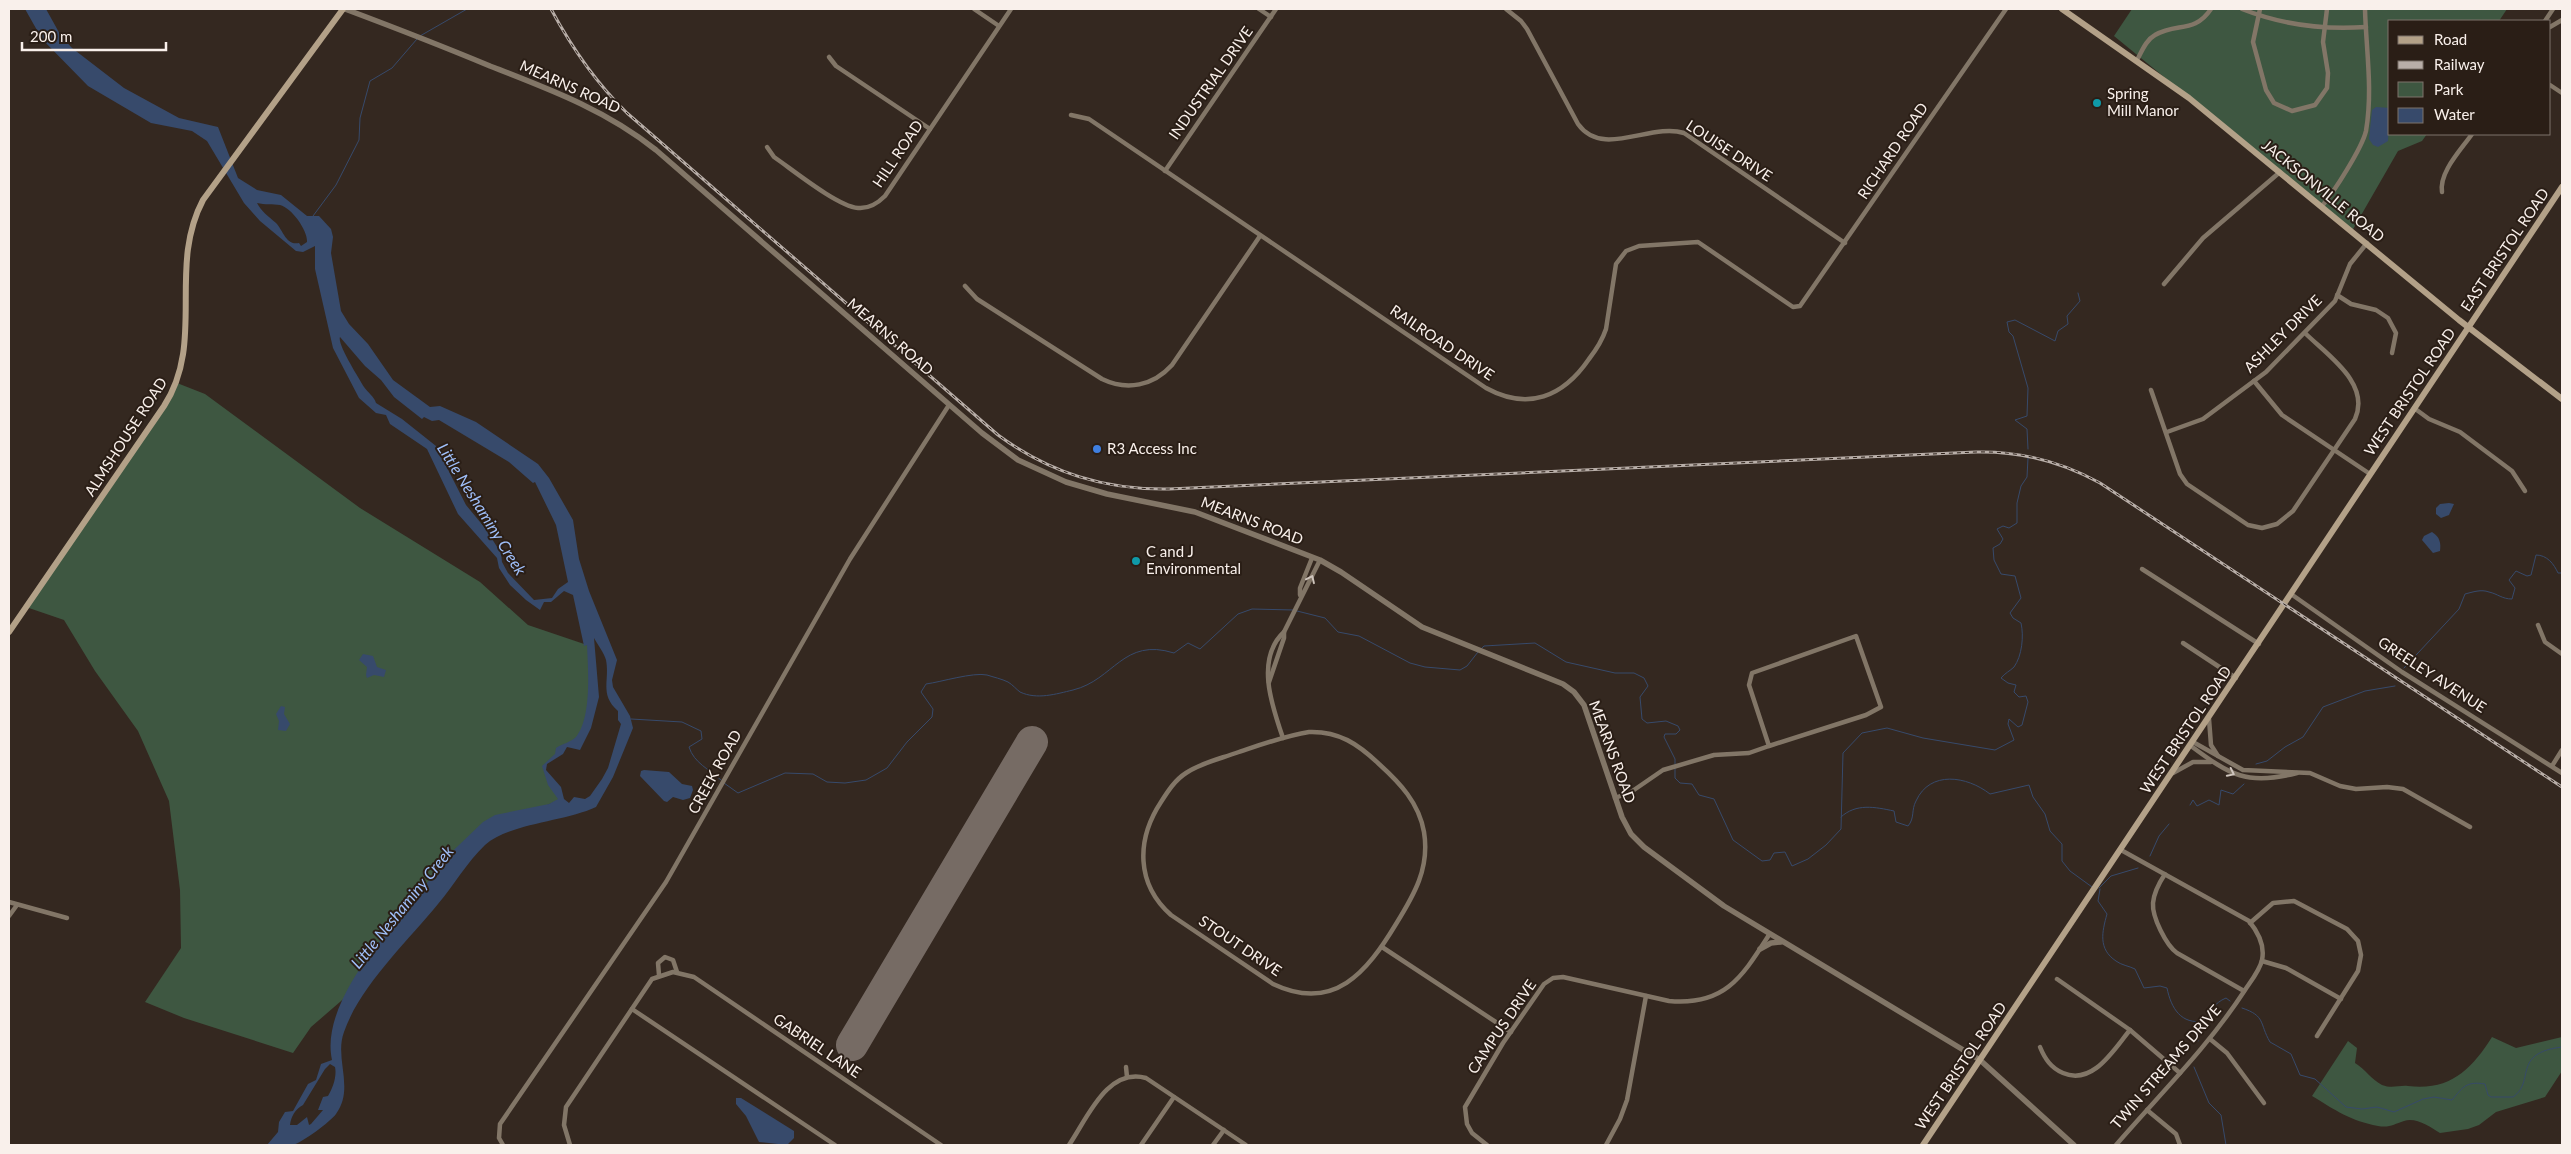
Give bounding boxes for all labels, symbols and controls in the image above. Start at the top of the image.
scale bar [22,20,166,52]
legend [2388,20,2551,135]
street label: INDUSTRIAL DRIVE [1164,22,1256,142]
text: 200 m [30,27,72,45]
text: Road [2434,30,2467,48]
text: Railway [2434,55,2485,73]
street label: MEARNS ROAD [517,56,623,116]
text: Park [2434,80,2464,98]
place label: Spring Mill Manor [2107,84,2179,119]
marker: Spring Mill Manor [2091,97,2103,109]
street label: RICHARD ROAD [1853,99,1931,202]
text: Water [2434,105,2475,123]
street label: HILL ROAD [868,116,926,190]
street label: LOUISE DRIVE [1683,116,1776,185]
street label: JACKSONVILLE ROAD [2259,135,2389,245]
street label: EAST BRISTOL ROAD [2456,184,2552,314]
street label: ASHLEY DRIVE [2240,291,2325,376]
street label: MEARNS ROAD [844,294,937,379]
street label: RAILROAD DRIVE [1387,301,1498,384]
street label: WEST BRISTOL ROAD [2360,324,2459,459]
street label: ALMSHOUSE ROAD [80,374,170,499]
water label: Little Neshaminy Creek [434,439,531,579]
place label: R3 Access Inc [1107,439,1197,457]
marker: R3 Access Inc [1091,443,1103,455]
street label: MEARNS ROAD [1199,492,1306,548]
place label: C and J Environmental [1146,542,1241,577]
marker: C and J Environmental [1130,555,1142,567]
one-way arrow [1305,575,1315,584]
street label: GREELEY AVENUE [2375,632,2490,716]
street label: WEST BRISTOL ROAD [2136,662,2235,797]
street label: MEARNS ROAD [1586,698,1640,806]
street label: CREEK ROAD [684,726,745,817]
one-way arrow [2226,767,2235,777]
water label: Little Neshaminy Creek [346,841,457,972]
street label: STOUT DRIVE [1196,911,1285,979]
street label: CAMPUS DRIVE [1463,976,1539,1077]
street label: WEST BRISTOL ROAD [1911,998,2010,1133]
street label: TWIN STREAMS DRIVE [2106,1001,2224,1132]
street label: GABRIEL LANE [770,1009,865,1081]

